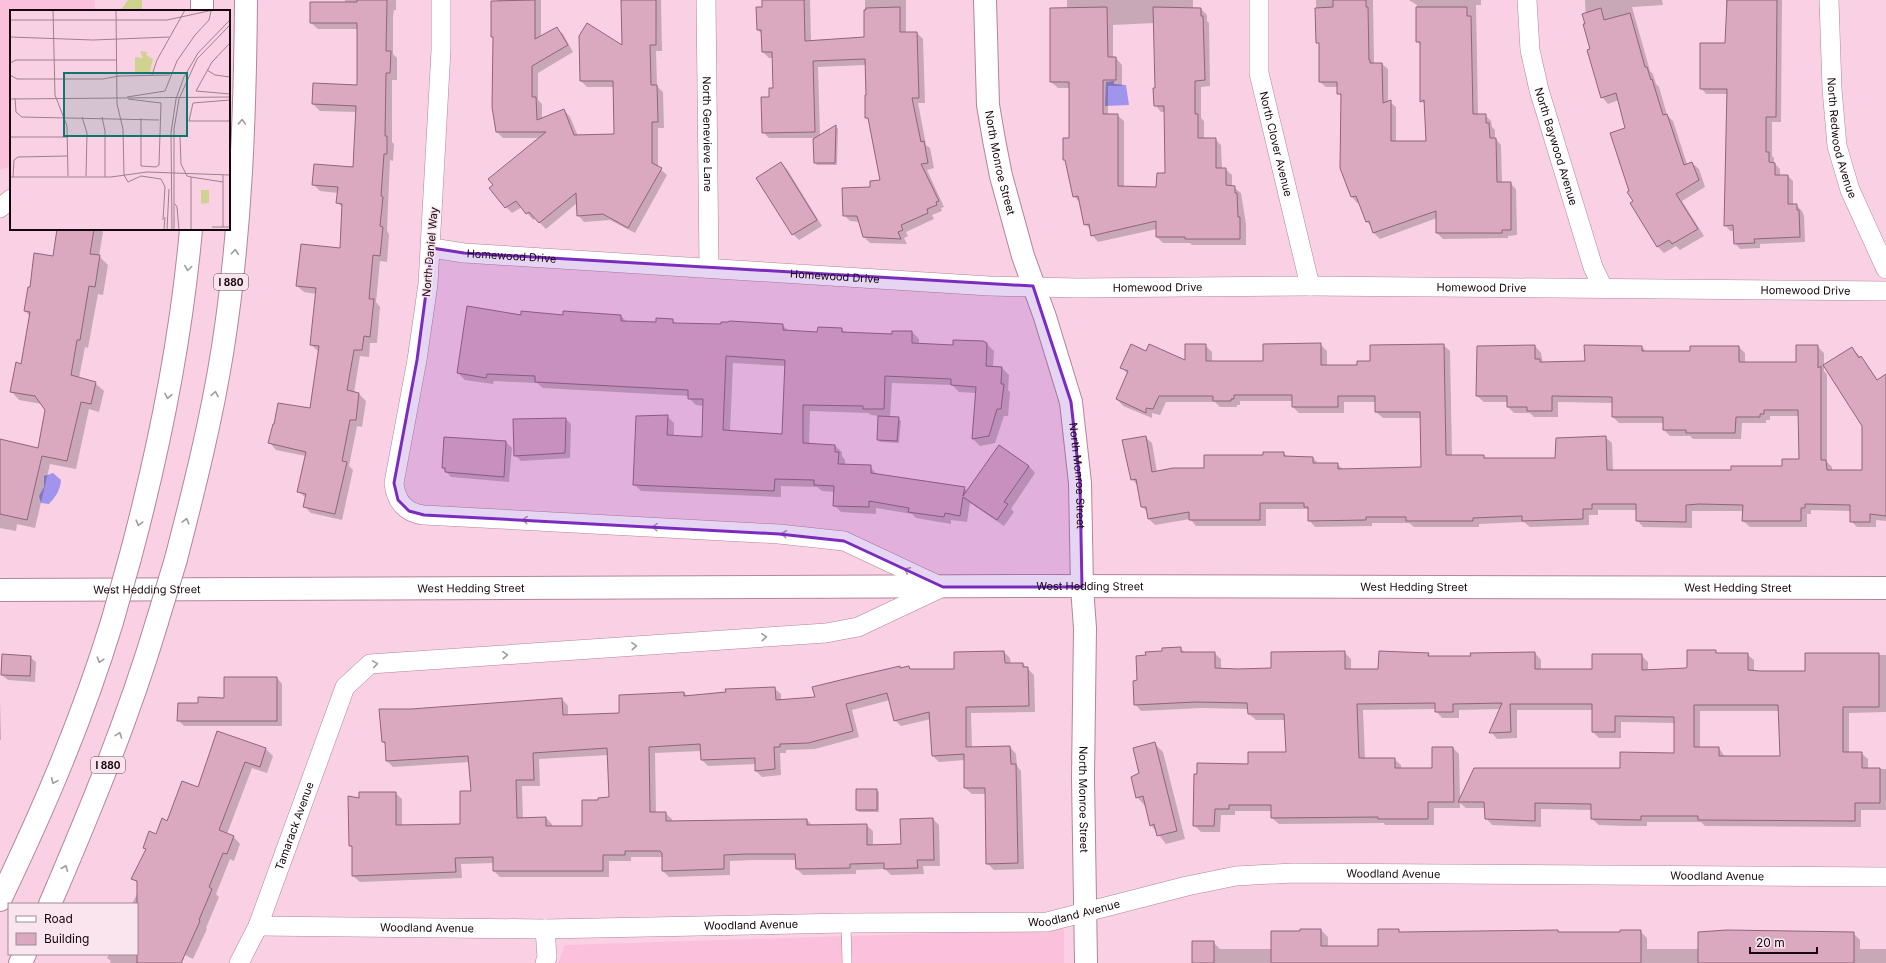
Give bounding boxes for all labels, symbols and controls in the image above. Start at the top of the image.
inset map [10,10,230,230]
street label: North Genevieve Lane [700,76,715,192]
street label: North Redwood Avenue [1825,77,1860,201]
street label: North Baywood Avenue [1532,86,1581,207]
street label: North Clover Avenue [1257,90,1295,198]
street label: North Monroe Street [982,109,1018,217]
one-way arrow [238,119,247,125]
street label: North Daniel Way [419,206,441,298]
street label: Homewood Drive [466,246,557,266]
one-way arrow [230,249,239,255]
one-way arrow [183,265,192,271]
street label: Homewood Drive [790,267,880,286]
road number: I 880 [214,274,248,290]
street label: Homewood Drive [1113,280,1203,295]
street label: Homewood Drive [1437,280,1527,295]
street label: Homewood Drive [1761,283,1851,298]
one-way arrow [210,391,218,398]
one-way arrow [164,393,173,399]
street label: North Monroe Street [1066,422,1088,529]
one-way arrow [522,516,528,525]
one-way arrow [181,518,190,525]
one-way arrow [136,520,144,526]
one-way arrow [652,523,658,532]
one-way arrow [781,530,787,539]
one-way arrow [904,567,912,575]
street label: West Hedding Street [1036,579,1144,593]
street label: West Hedding Street [1360,580,1468,594]
street label: West Hedding Street [417,581,525,595]
street label: West Hedding Street [1684,581,1792,595]
street label: West Hedding Street [93,582,201,597]
one-way arrow [761,633,767,642]
one-way arrow [631,642,638,651]
one-way arrow [502,651,508,659]
one-way arrow [96,656,105,663]
one-way arrow [372,661,379,669]
one-way arrow [115,731,123,738]
street label: North Monroe Street [1076,746,1091,853]
road number: I 880 [91,757,125,773]
one-way arrow [51,777,59,785]
street label: Tamarack Avenue [272,780,317,872]
one-way arrow [60,865,68,873]
street label: Woodland Avenue [1346,866,1440,881]
street label: Woodland Avenue [1670,869,1764,883]
street label: Woodland Avenue [1028,897,1121,929]
legend [8,903,138,955]
text: Road [44,911,73,926]
street label: Woodland Avenue [704,917,798,933]
street label: Woodland Avenue [380,920,474,935]
scale bar [1750,929,1817,955]
text: Building [44,931,89,946]
text: 20 m [1756,935,1785,950]

